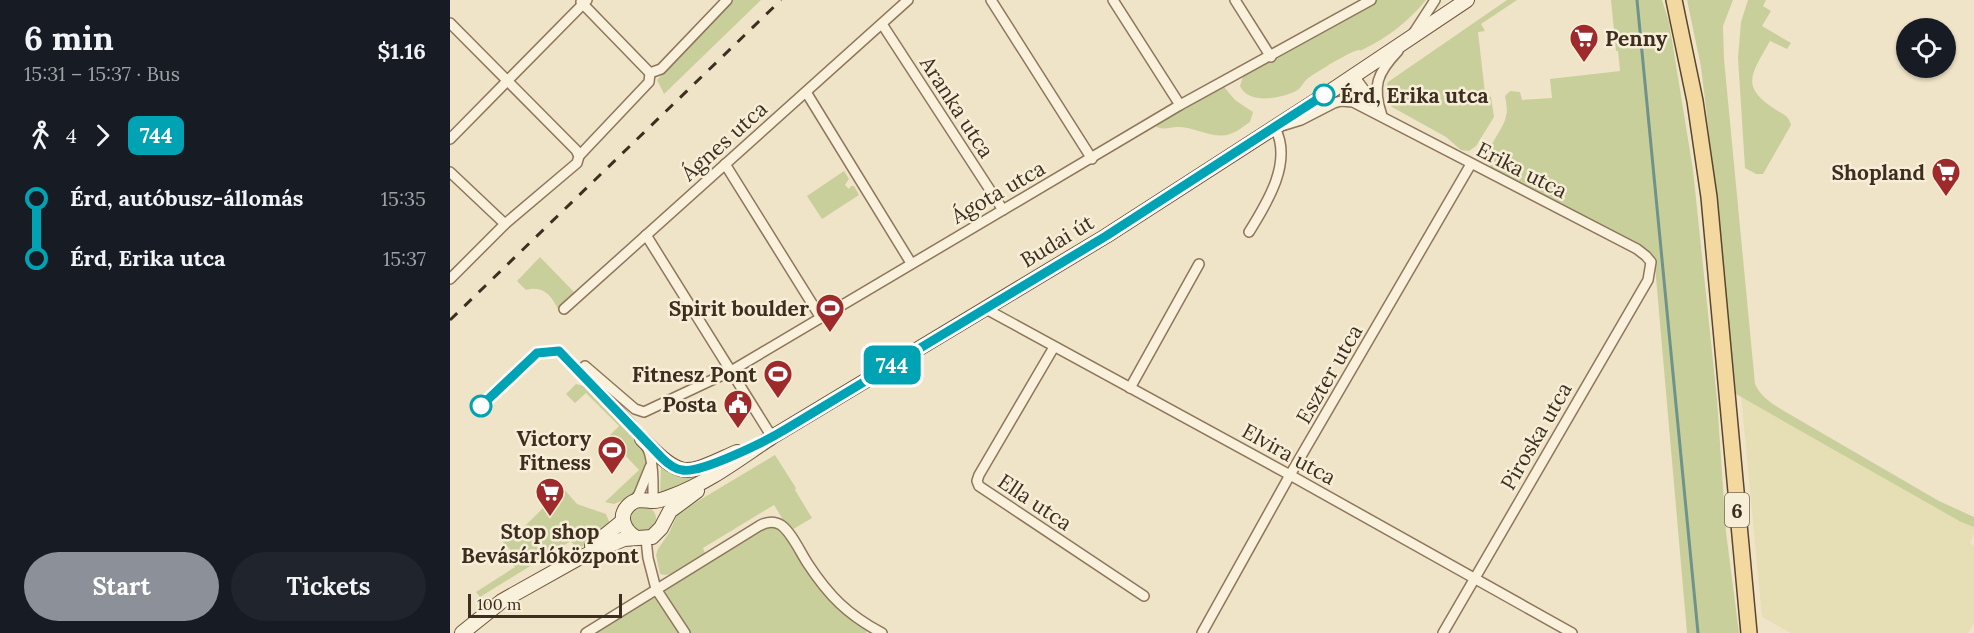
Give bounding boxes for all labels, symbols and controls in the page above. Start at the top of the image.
text: 6 min [24,17,114,59]
map controls [1896,18,1956,78]
button: locate [1896,18,1956,78]
supermarket icon: Penny [1568,22,1600,64]
place label: Penny [1605,25,1668,52]
text: $1.16 [377,37,426,65]
street label: Aranka utca [914,50,1000,163]
text: 15:31 – 15:37 · Bus [24,61,180,86]
place label: Érd, Erika utca [1340,82,1489,109]
marker: Érd, Erika utca [1313,84,1335,106]
street label: Ágnes utca [675,95,773,187]
icon: walk [24,119,57,152]
icon: forward [86,119,119,152]
text: 744 [140,122,172,149]
text: 4 [66,123,77,148]
street label: Erika utca [1472,136,1572,204]
street label: Ágota utca [945,154,1050,230]
supermarket icon: Shopland [1930,156,1962,198]
place label: Shopland [1832,159,1925,186]
text: Érd, autóbusz-állomás [70,184,303,212]
text: 15:35 [381,186,426,211]
street label: Budai út [1015,208,1099,273]
text: Érd, Erika utca [70,244,226,272]
text: 15:37 [383,246,426,271]
sports icon: Spirit boulder [814,292,846,334]
place label: Spirit boulder [669,295,809,322]
street label: Eszter utca [1290,319,1368,429]
line badge: 744 [858,346,926,385]
text: 744 [876,352,908,379]
sports icon: Fitnesz Pont [762,358,794,400]
place label: Fitnesz Pont [632,361,757,388]
street label: Piroska utca [1494,377,1578,495]
public building icon: Posta [722,388,754,430]
place label: Posta [662,391,717,418]
unlabelled marker [470,395,492,417]
street label: Elvira utca [1237,417,1341,491]
place label: Victory Fitness [516,425,591,476]
sports icon: Victory Fitness [596,434,628,476]
street label: Ella utca [993,467,1077,537]
supermarket icon: Stop shop Bevásárlóközpont [534,476,566,518]
road number: 6 [1725,493,1749,527]
place label: Stop shop Bevásárlóközpont [461,518,639,569]
button: Start [24,552,219,621]
button: Tickets [231,552,426,621]
scale bar [468,591,622,618]
text: 100 m [477,594,521,614]

